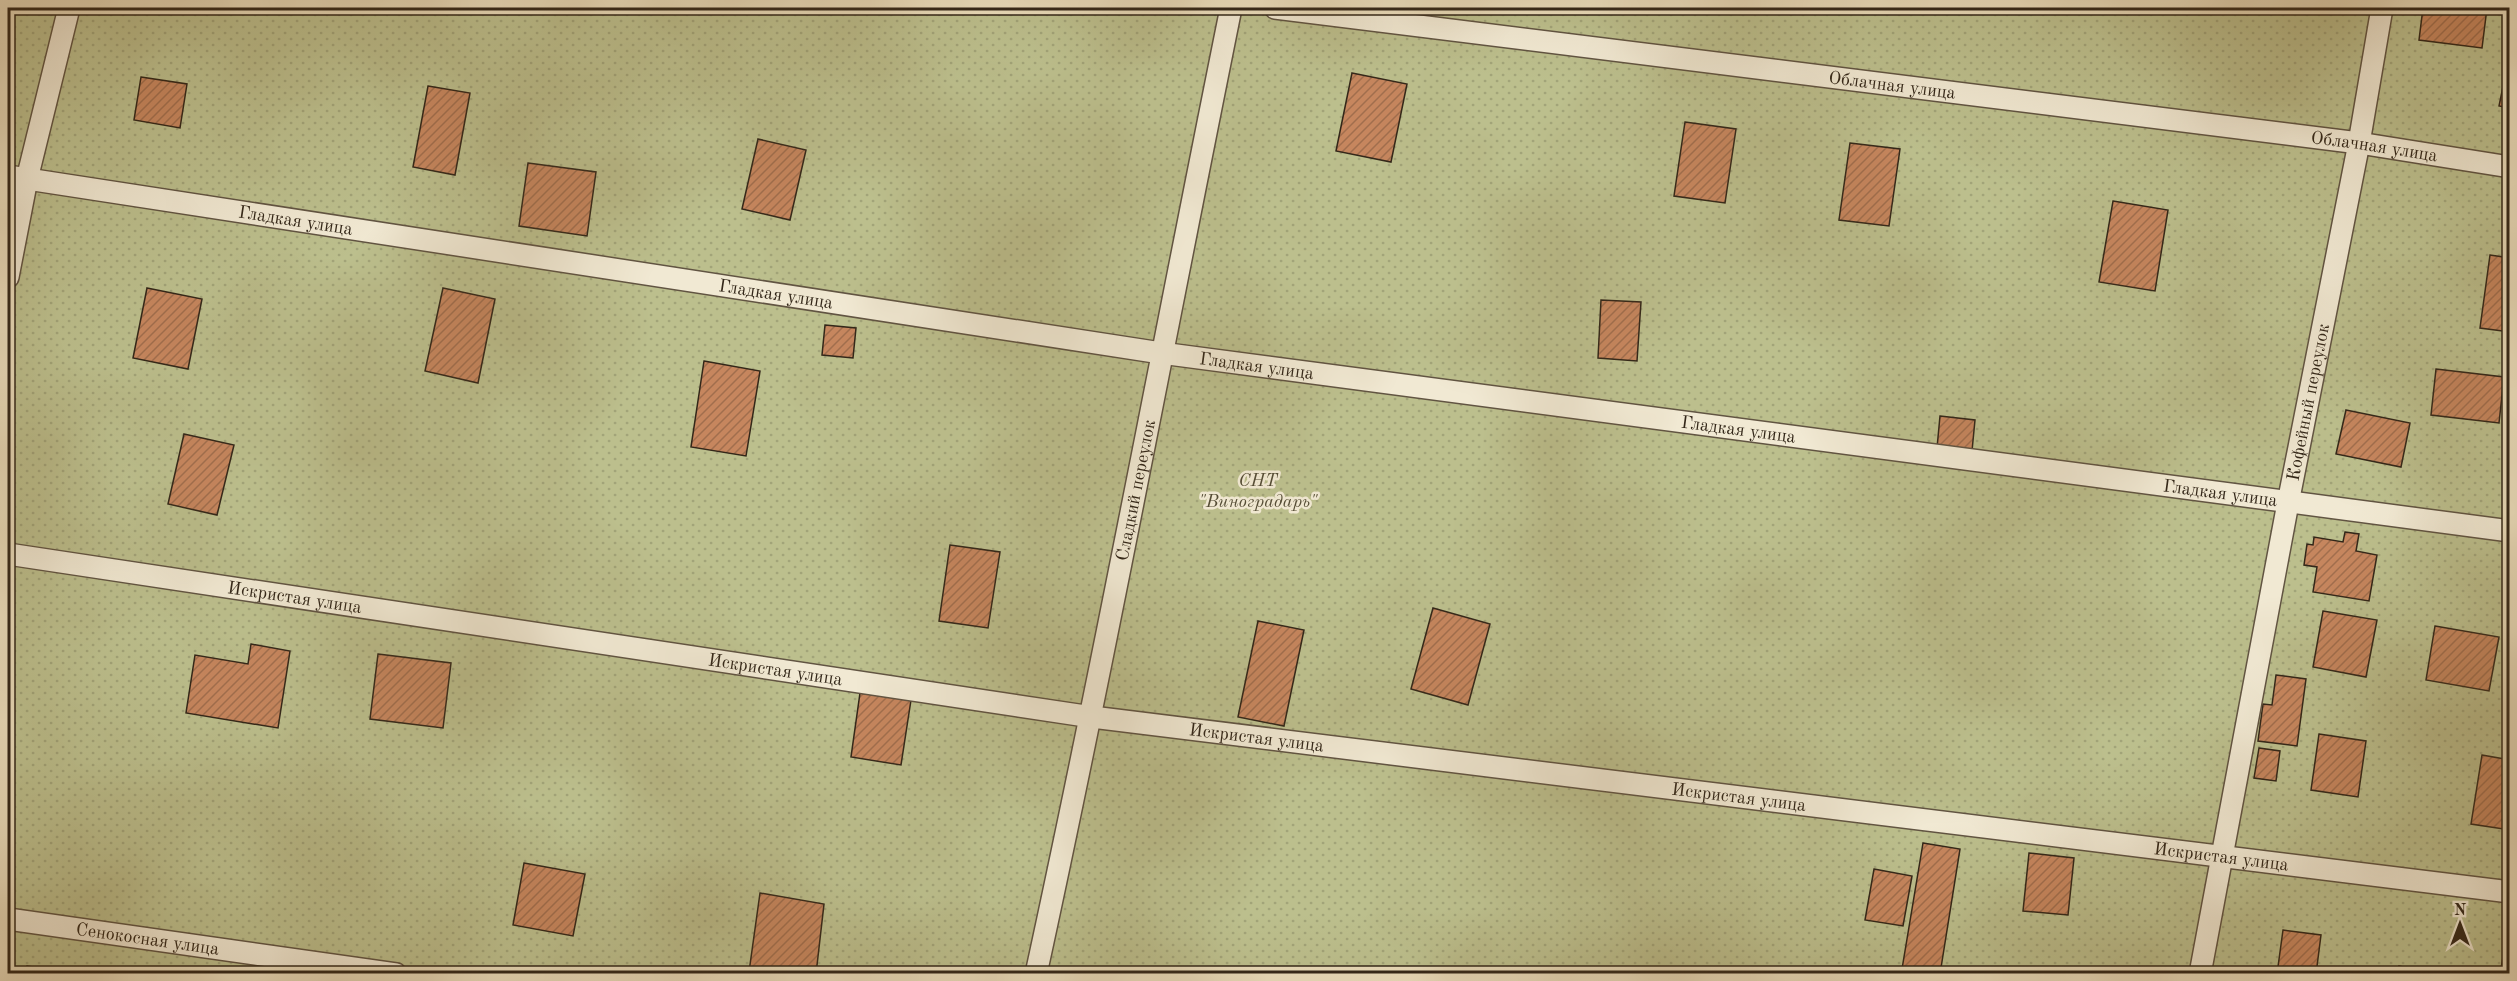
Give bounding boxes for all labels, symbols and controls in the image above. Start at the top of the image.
street label: Облачная улица [1828,69,1957,103]
street label: Облачная улица [2310,129,2439,165]
street label: Гладкая улица [237,204,354,239]
street label: Гладкая улица [718,277,834,313]
street label: Кофейный переулок [2285,322,2333,482]
street label: Гладкая улица [1198,350,1315,383]
street label: Гладкая улица [1680,414,1797,447]
street label: Сладкий переулок [1114,418,1159,563]
park label: СНТ "Виноградарь" [1199,472,1318,511]
street label: Гладкая улица [2162,477,2279,510]
street label: Искристая улица [226,579,363,617]
street label: Искристая улица [707,651,844,689]
street label: Искристая улица [1188,721,1325,756]
street label: Искристая улица [1670,781,1807,815]
street label: Искристая улица [2153,840,2290,875]
north arrow [2430,894,2490,954]
text: N [2454,903,2467,919]
street label: Сенокосная улица [75,921,220,959]

